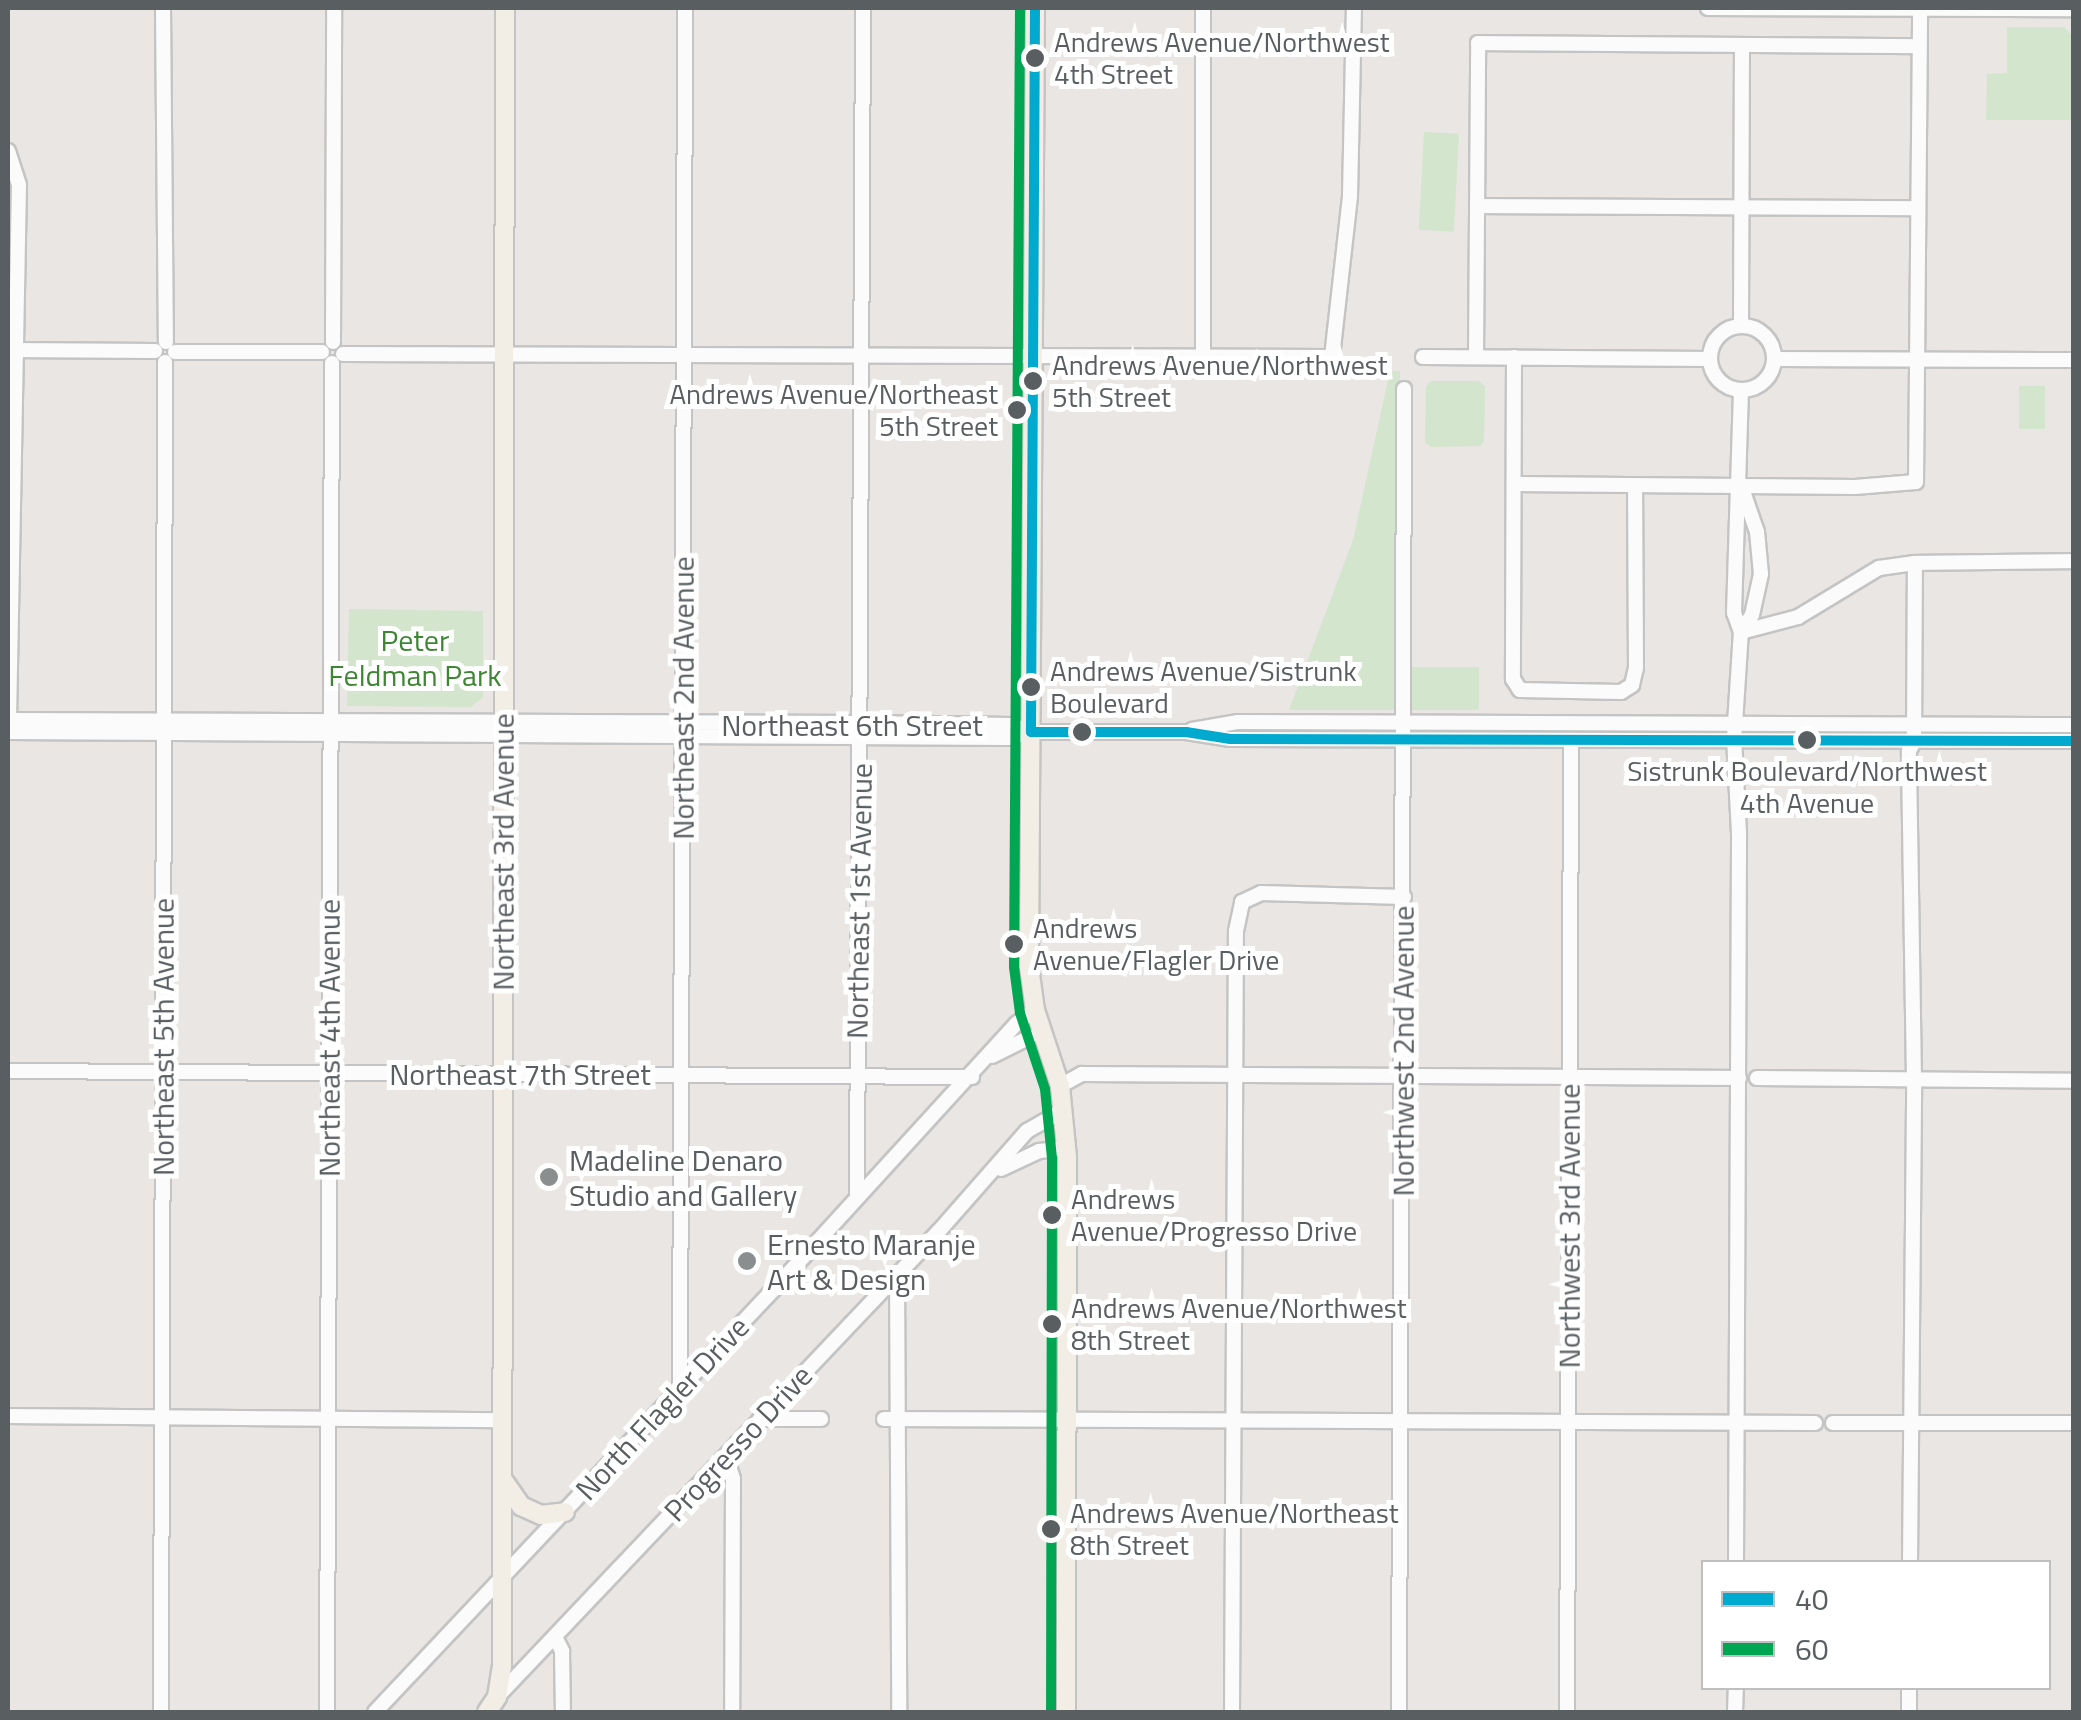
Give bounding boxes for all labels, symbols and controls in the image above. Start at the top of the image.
place label: Andrews Avenue/Northwest 4th Street [1054,25,1390,91]
marker: Andrews Avenue/Northwest 4th Street [1025,48,1045,68]
place label: Andrews Avenue/Northwest 5th Street [1052,348,1388,414]
marker: Andrews Avenue/Northwest 5th Street [1023,371,1043,391]
place label: Andrews Avenue/Northeast 5th Street [669,377,998,443]
marker: Andrews Avenue/Northeast 5th Street [1007,400,1027,420]
street label: Northeast 2nd Avenue [665,556,701,840]
park label: Peter Feldman Park [328,622,502,692]
place label: Andrews Avenue/Sistrunk Boulevard [1050,654,1357,720]
marker: Andrews Avenue/Sistrunk Boulevard [1021,677,1041,697]
street label: Northeast 6th Street [721,707,983,743]
street label: Northeast 3rd Avenue [485,713,521,991]
unlabelled marker [1072,722,1092,742]
marker: Sistrunk Boulevard/Northwest 4th Avenue [1797,730,1817,750]
place label: Sistrunk Boulevard/Northwest 4th Avenue [1627,754,1987,820]
street label: Northeast 1st Avenue [839,763,879,1039]
street label: Northeast 5th Avenue [145,898,181,1176]
street label: Northeast 4th Avenue [311,899,347,1177]
street label: Northwest 2nd Avenue [1385,906,1421,1196]
place label: Andrews Avenue/Flagler Drive [1033,911,1279,977]
marker: Andrews Avenue/Flagler Drive [1004,934,1024,954]
street label: Northeast 7th Street [389,1056,651,1092]
street label: Northwest 3rd Avenue [1551,1084,1587,1368]
place label: Madeline Denaro Studio and Gallery [569,1142,797,1212]
marker: Madeline Denaro Studio and Gallery [538,1166,560,1188]
place label: Andrews Avenue/Progresso Drive [1071,1182,1357,1248]
marker: Andrews Avenue/Progresso Drive [1042,1205,1062,1225]
place label: Ernesto Maranje Art & Design [767,1226,976,1296]
marker: Ernesto Maranje Art & Design [736,1250,758,1272]
place label: Andrews Avenue/Northwest 8th Street [1071,1291,1407,1357]
street label: North Flagler Drive [568,1309,756,1507]
marker: Andrews Avenue/Northwest 8th Street [1042,1314,1062,1334]
street label: Progresso Drive [657,1357,819,1529]
place label: Andrews Avenue/Northeast 8th Street [1070,1496,1399,1562]
marker: Andrews Avenue/Northeast 8th Street [1041,1519,1061,1539]
legend [1701,1560,2051,1690]
text: 40 [1795,1576,1829,1622]
text: 60 [1795,1626,1829,1672]

